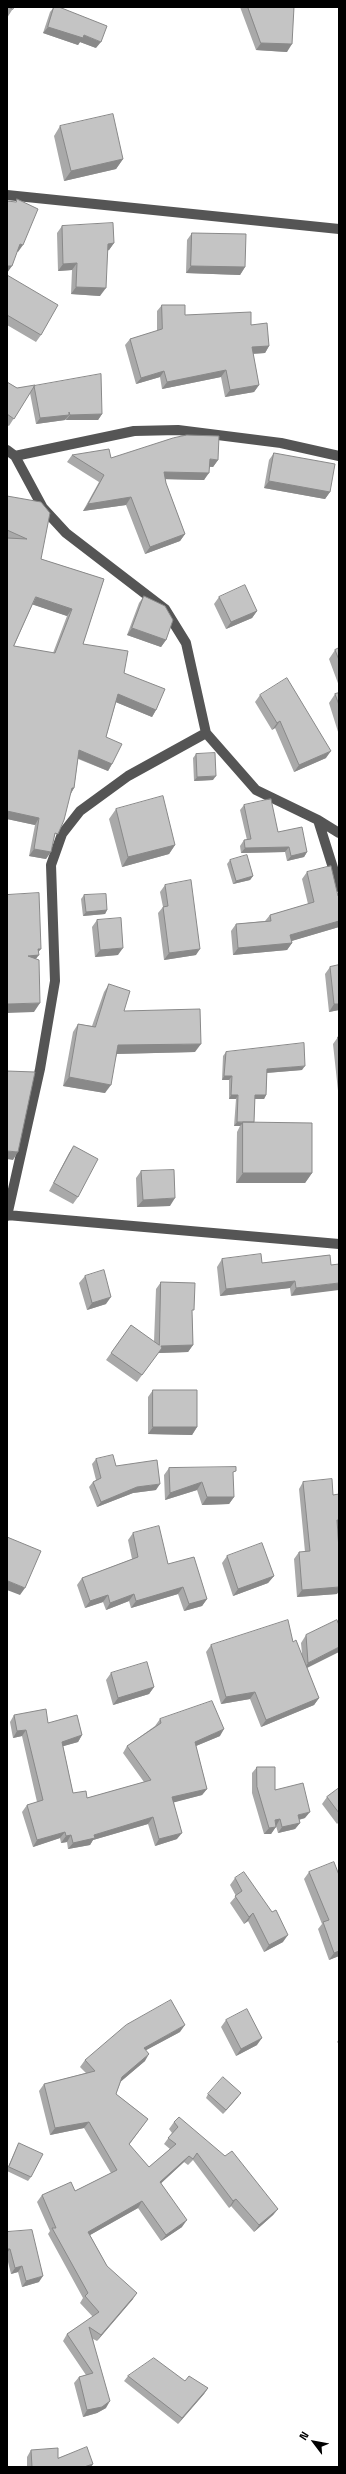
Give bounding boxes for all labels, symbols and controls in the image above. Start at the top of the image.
north arrow [294,2422,334,2462]
text: N [296,2429,312,2442]

